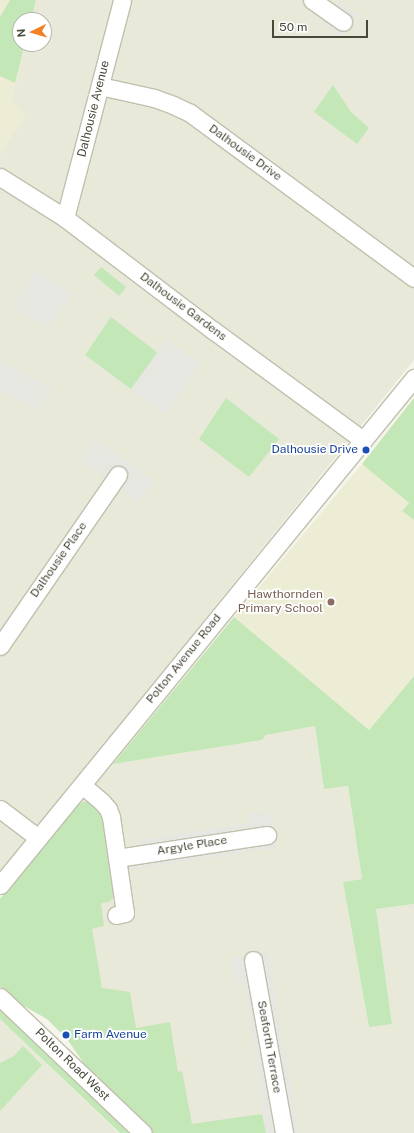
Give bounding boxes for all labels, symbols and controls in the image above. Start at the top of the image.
north arrow [12,12,52,52]
scale bar [274,12,370,38]
text: 50 m [279,20,307,34]
text: N [15,28,27,38]
street label: Dalhousie Avenue [75,59,113,159]
street label: Dalhousie Drive [206,122,284,184]
street label: Dalhousie Gardens [137,270,229,344]
place label: Dalhousie Drive [271,443,358,457]
marker: Dalhousie Drive [361,445,371,455]
street label: Dalhousie Place [28,519,90,601]
place label: Hawthornden Primary School [238,588,323,616]
marker: Hawthornden Primary School [326,597,336,607]
street label: Polton Avenue Road [143,611,225,707]
street label: Argyle Place [156,833,228,859]
street label: Seaforth Terrace [254,1000,284,1094]
street label: Polton Road West [32,1026,112,1104]
place label: Farm Avenue [74,1028,147,1042]
marker: Farm Avenue [61,1030,71,1040]

